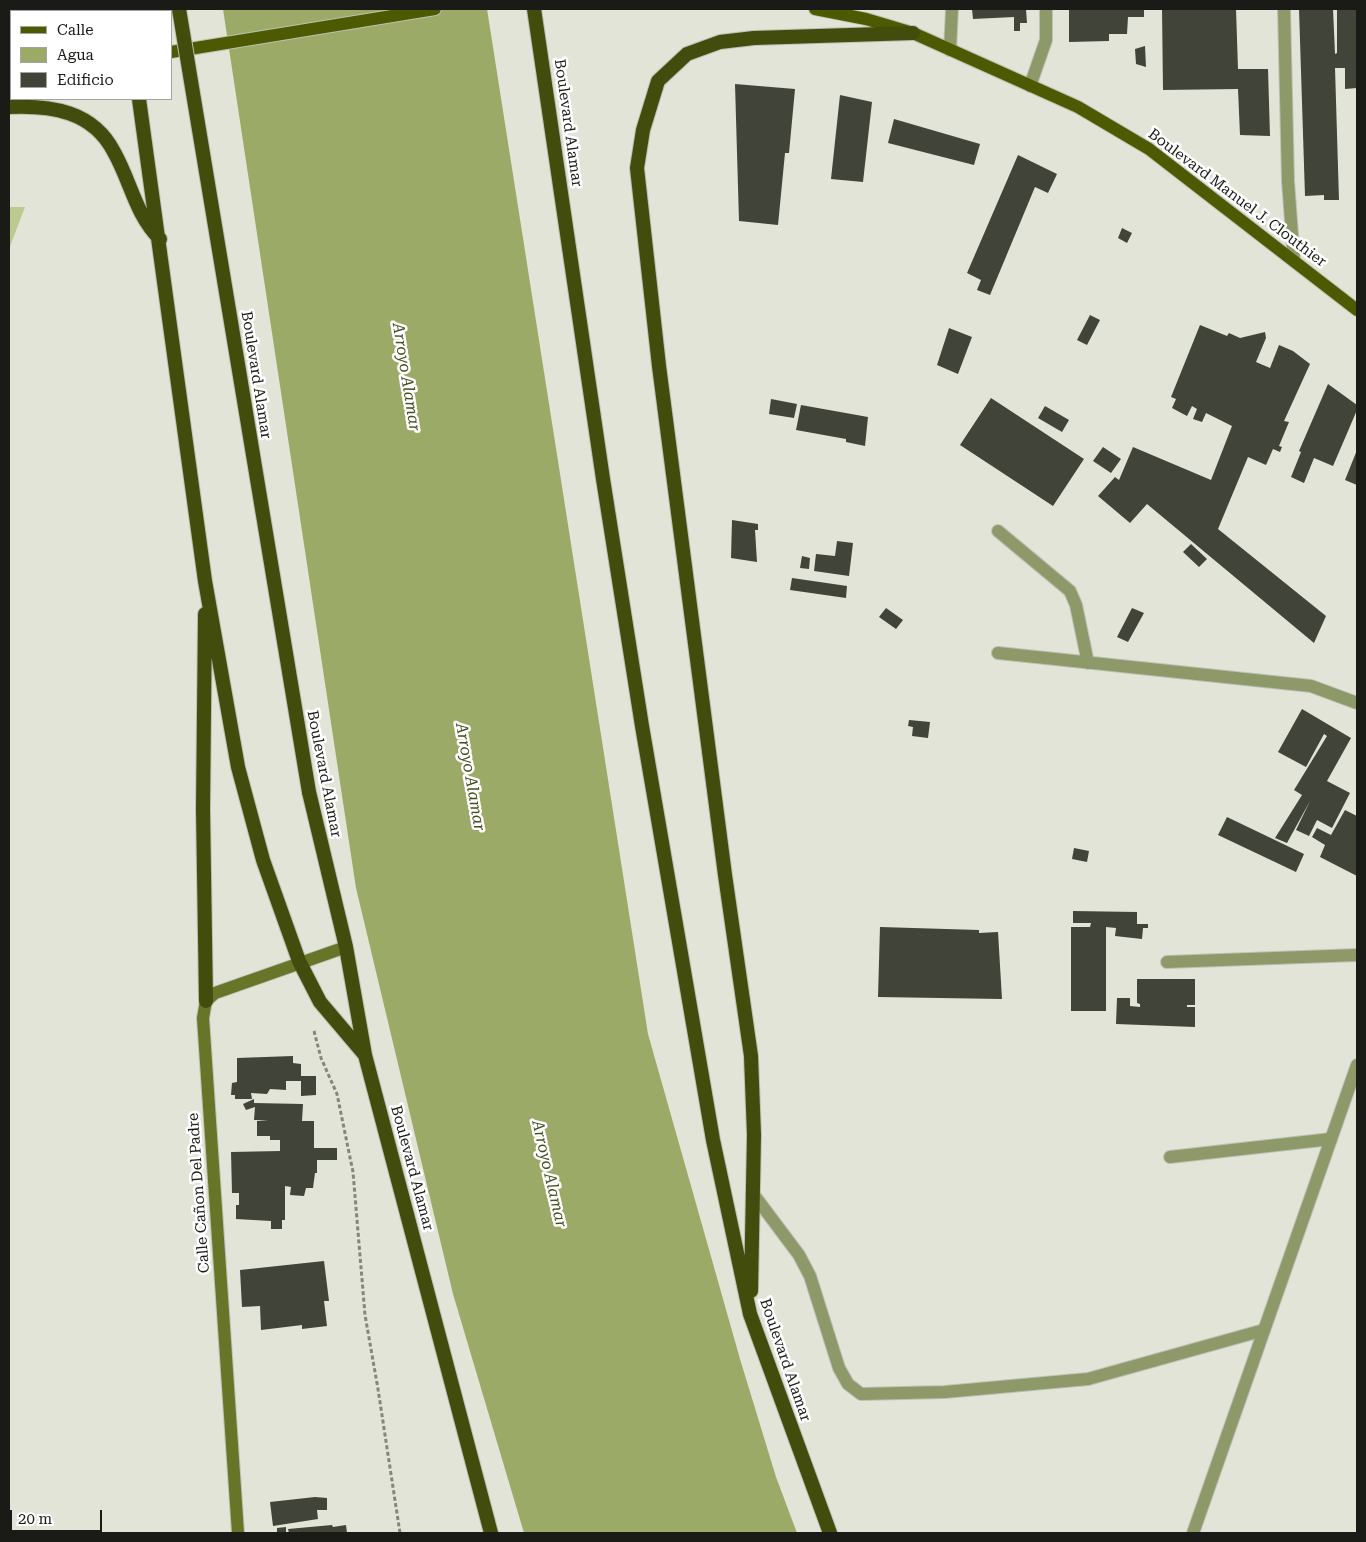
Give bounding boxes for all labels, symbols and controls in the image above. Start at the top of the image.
legend [10,10,172,100]
text: Calle [57,21,93,39]
text: Agua [57,46,94,64]
street label: Boulevard Alamar [550,58,586,188]
text: Edificio [57,71,114,89]
street label: Boulevard Manuel J. Clouthier [1144,125,1330,271]
street label: Boulevard Alamar [237,310,275,440]
water label: Arroyo Alamar [388,321,424,433]
street label: Boulevard Alamar [303,709,345,839]
water label: Arroyo Alamar [451,721,489,833]
street label: Boulevard Alamar [387,1103,437,1233]
street label: Calle Cañon Del Padre [184,1112,214,1274]
water label: Arroyo Alamar [527,1119,571,1229]
street label: Boulevard Alamar [756,1296,814,1424]
scale bar [12,1500,105,1532]
text: 20 m [18,1510,52,1528]

